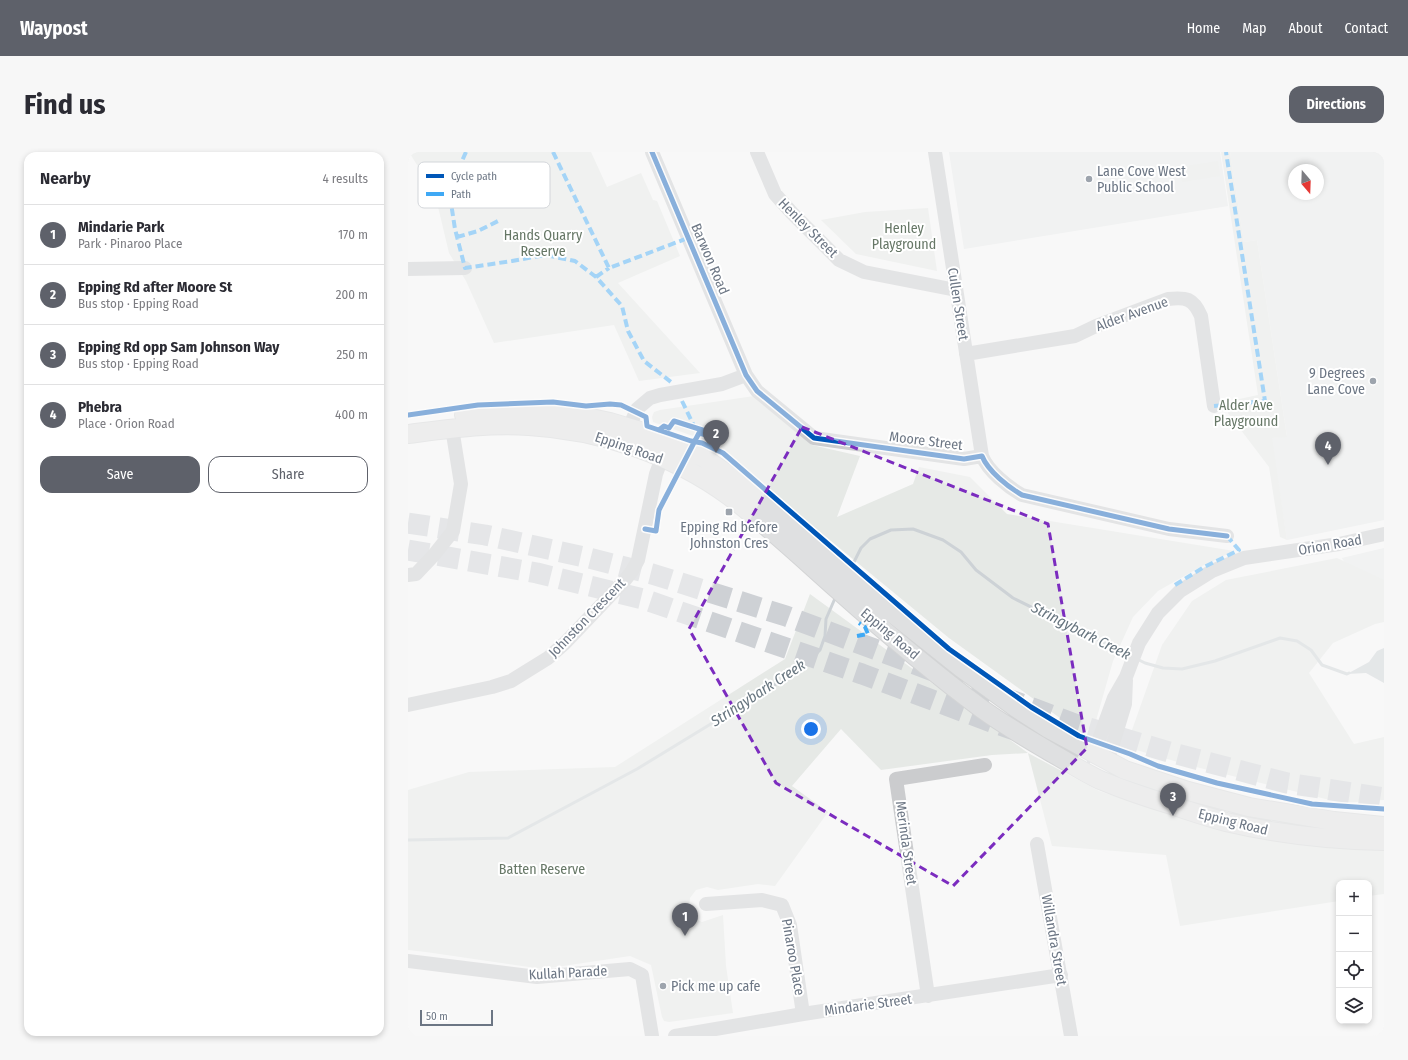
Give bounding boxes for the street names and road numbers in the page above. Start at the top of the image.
street label: Henley Street [775,195,842,262]
street label: Barwon Road [687,221,733,297]
street label: Cullen Street [944,266,972,342]
street label: Alder Avenue [1094,293,1171,335]
street label: Epping Road [593,428,665,468]
street label: Moore Street [888,428,964,454]
street label: Orion Road [1297,531,1363,559]
street label: Johnston Crescent [545,575,629,661]
street label: Epping Road [857,605,923,663]
street label: Merinda Street [892,800,920,887]
street label: Epping Road [1196,805,1270,839]
street label: Willandra Street [1038,893,1070,987]
street label: Pinaroo Place [778,917,808,997]
street label: Kullah Parade [528,962,608,984]
street label: Mindarie Street [823,990,913,1020]

